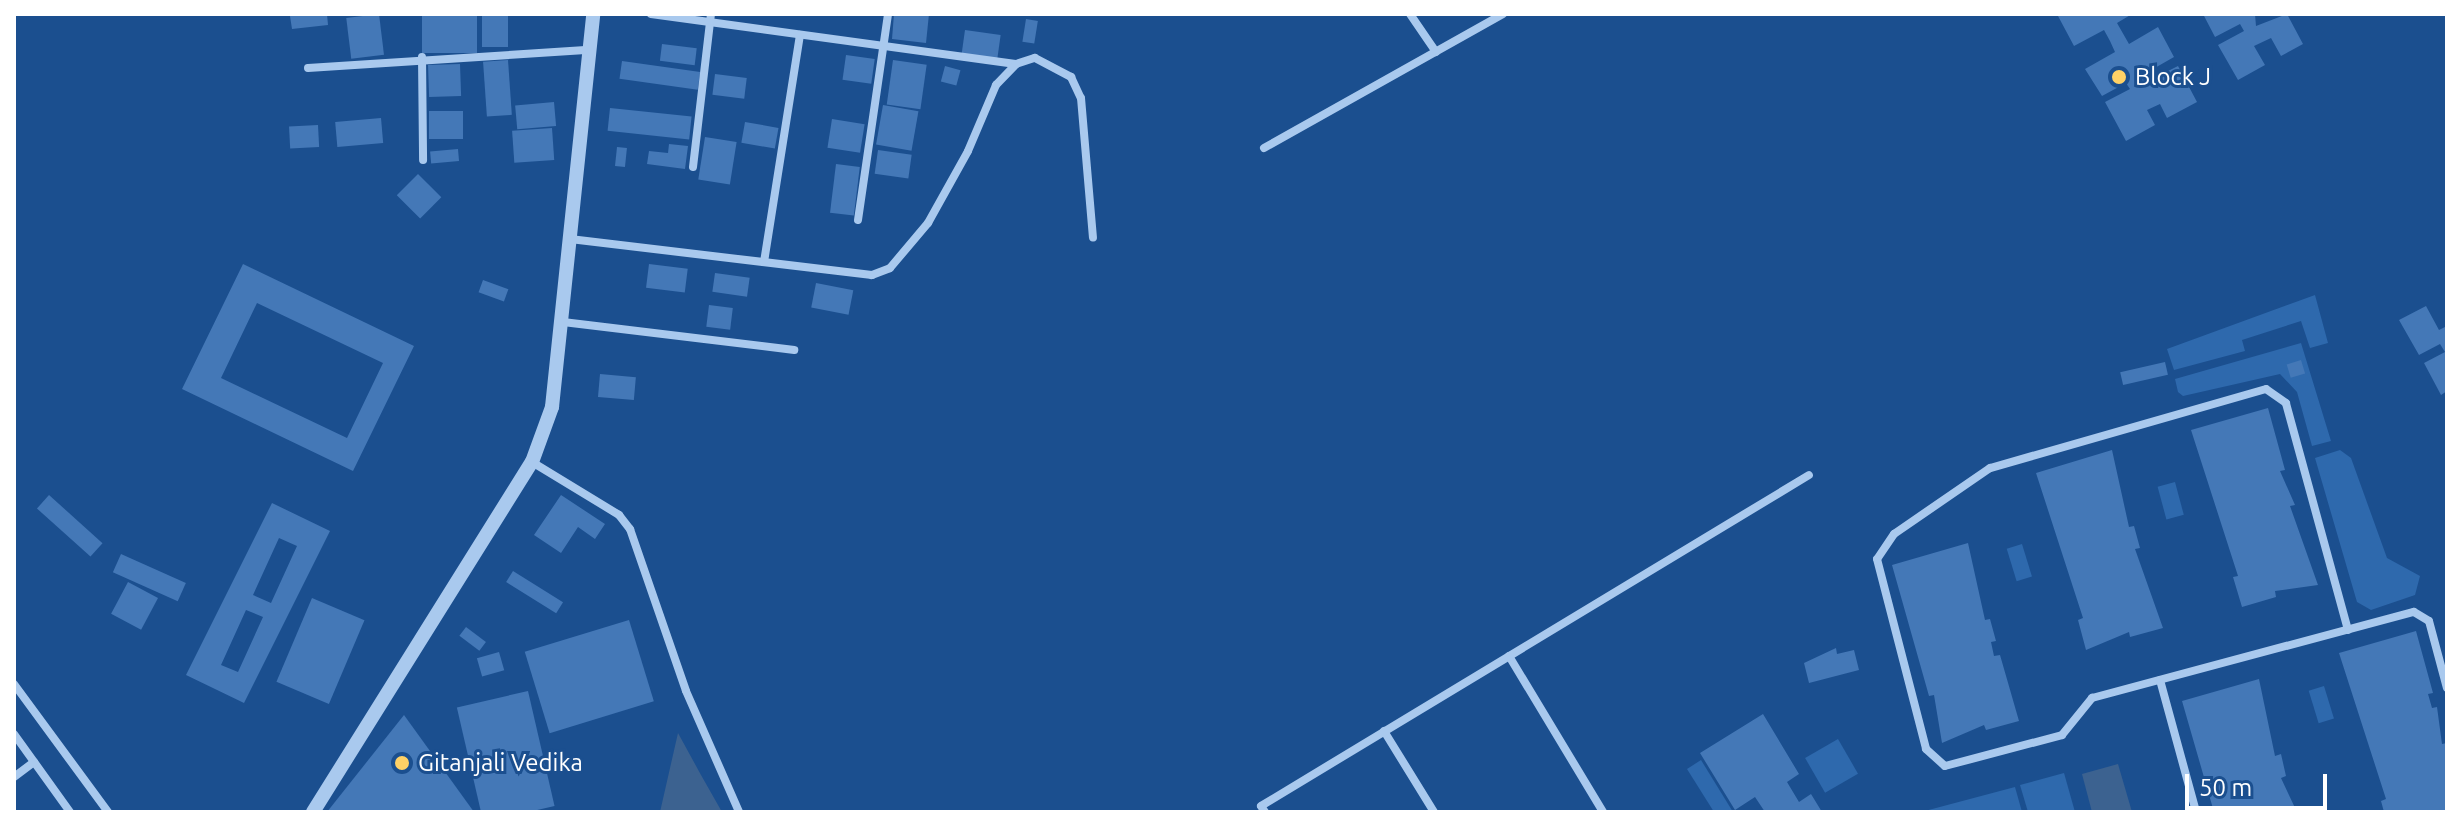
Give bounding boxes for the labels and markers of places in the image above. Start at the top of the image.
place label: Block J [2135,63,2211,91]
marker: Block J [2110,68,2128,86]
place label: Gitanjali Vedika [418,749,583,777]
marker: Gitanjali Vedika [393,754,411,772]

